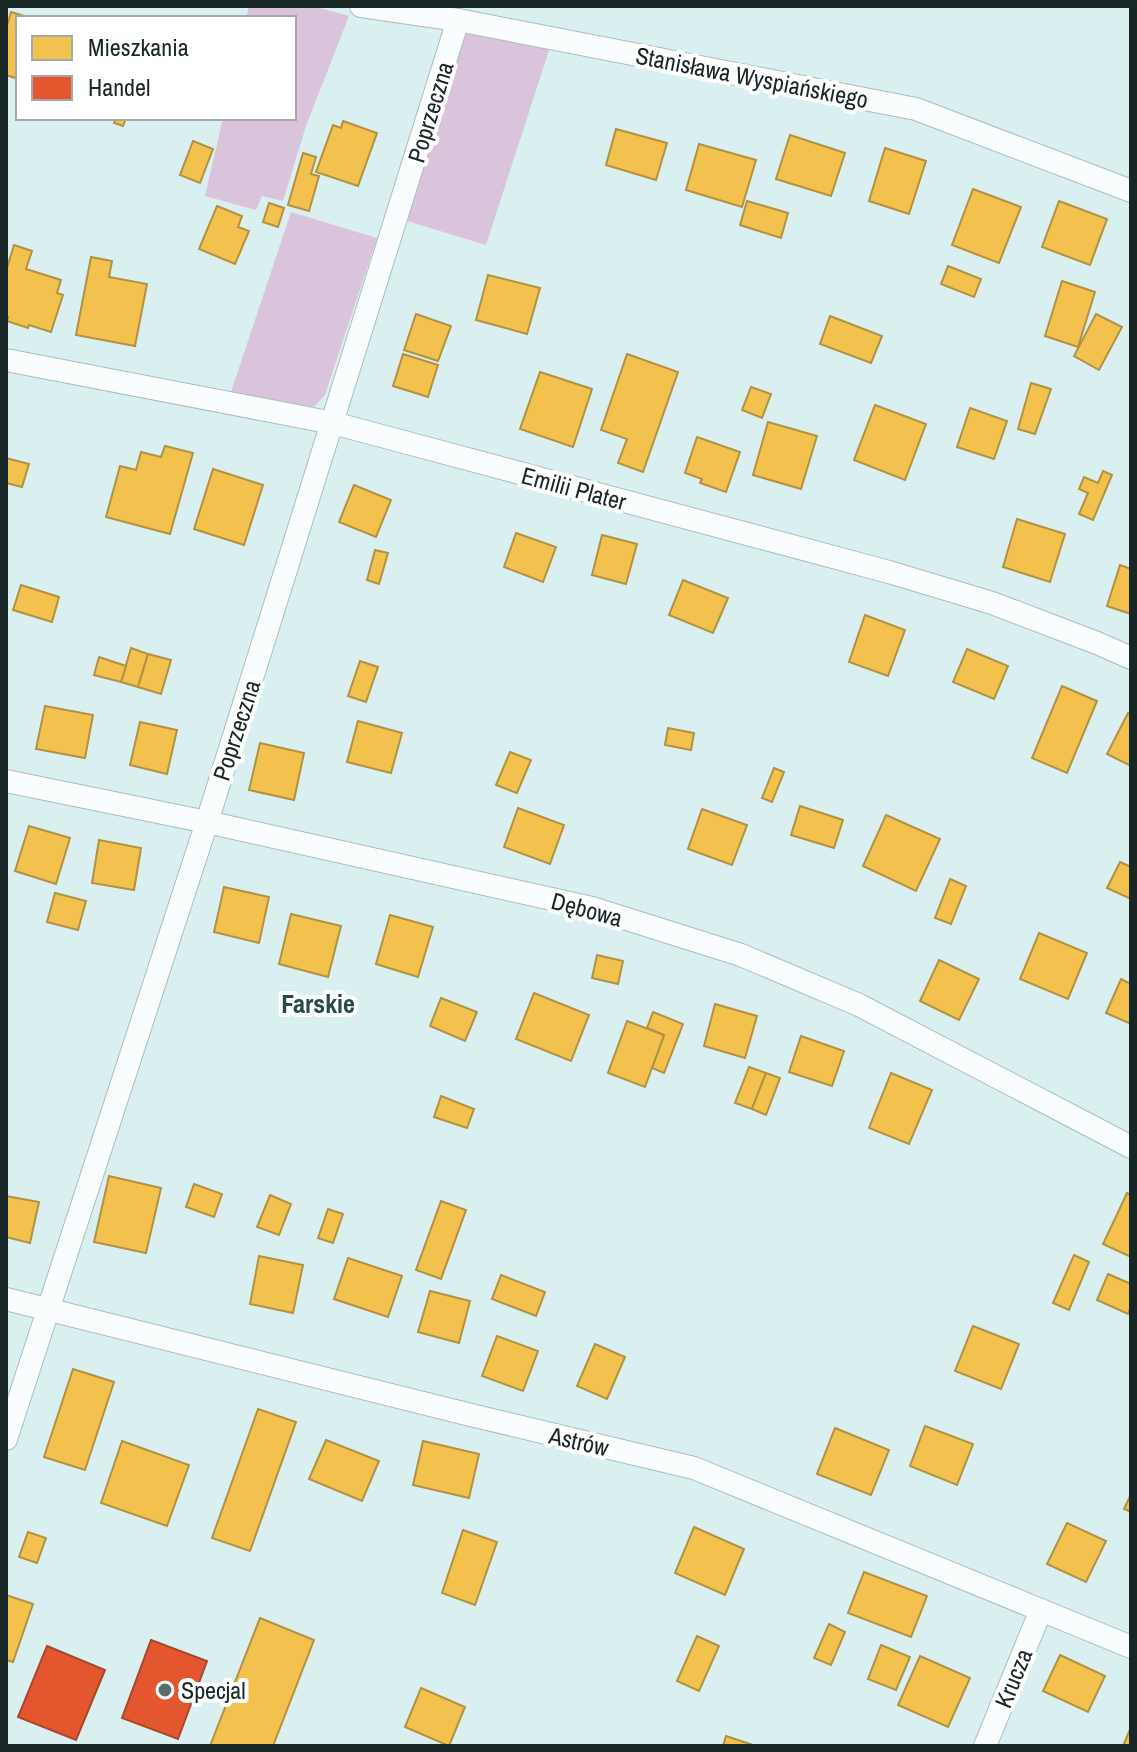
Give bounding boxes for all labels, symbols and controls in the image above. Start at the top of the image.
legend [16,16,296,120]
text: Mieszkania [88,31,189,63]
street label: Stanisława Wyspiańskiego [633,39,871,115]
street label: Poprzeczna [400,58,461,166]
text: Handel [88,71,150,103]
street label: Emilii Plater [518,459,630,517]
street label: Poprzeczna [205,676,267,784]
street label: Dębowa [548,884,626,934]
district label: Farskie [281,986,355,1021]
street label: Astrów [545,1418,613,1464]
street label: Krucza [987,1644,1039,1712]
place label: Specjal [181,1674,246,1706]
marker: Specjal [156,1681,174,1699]

